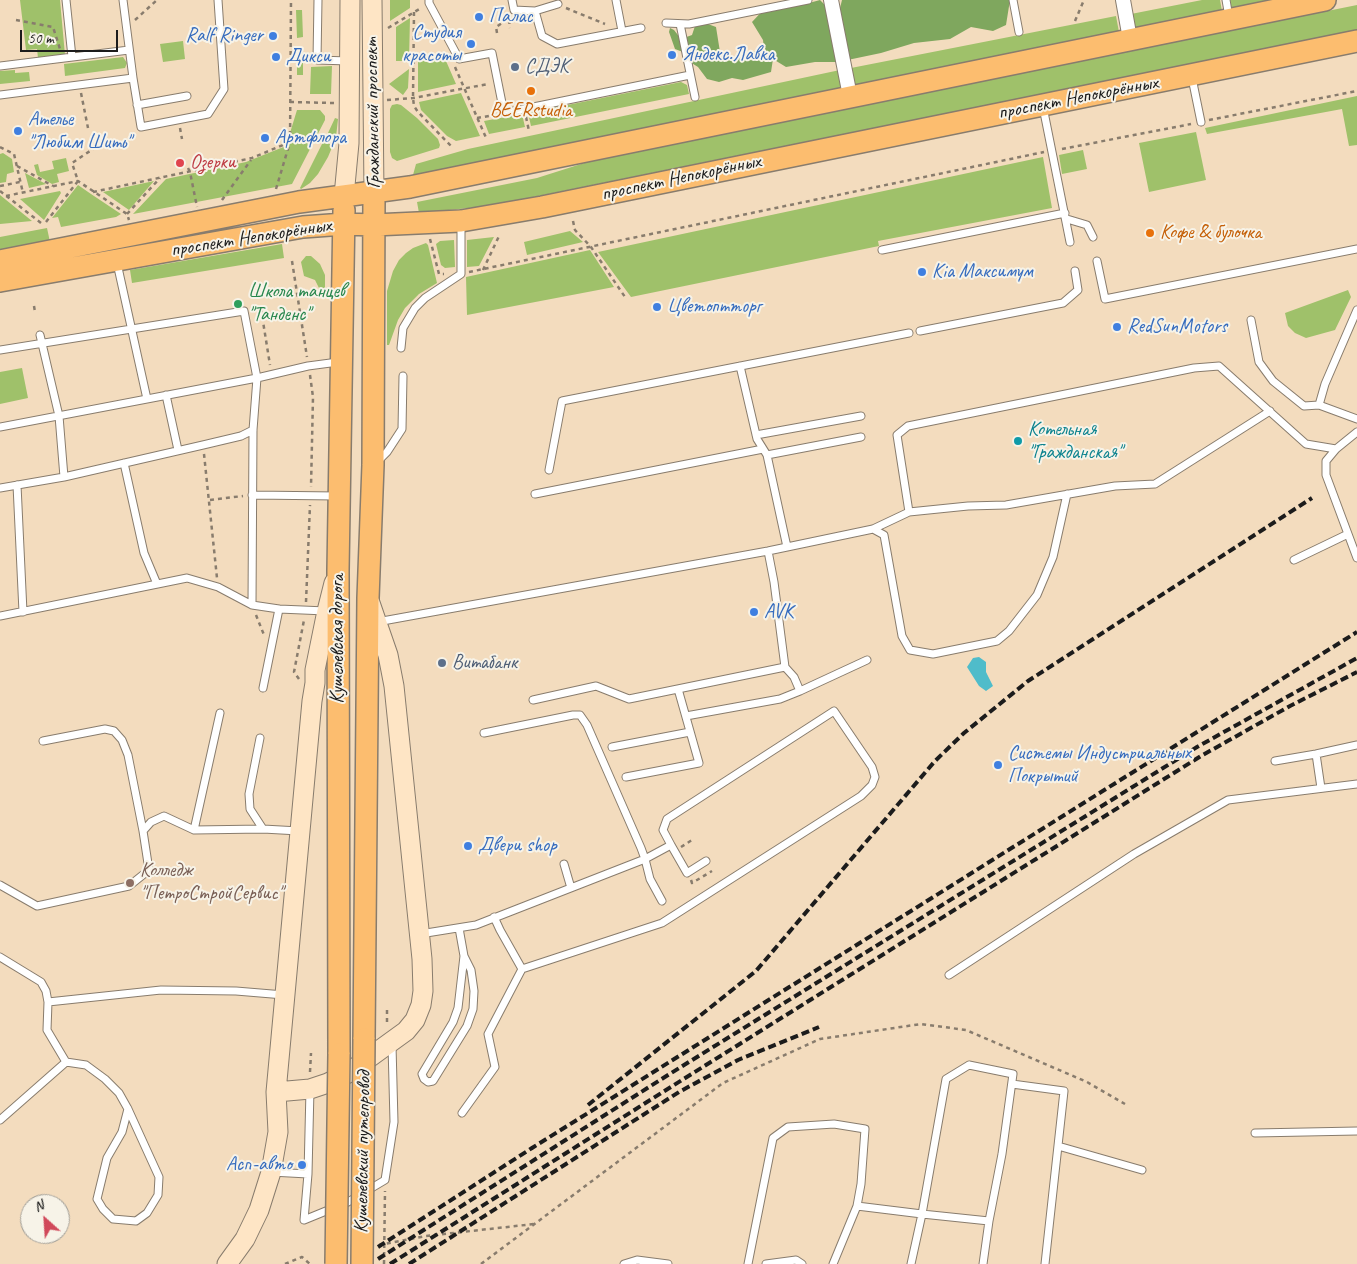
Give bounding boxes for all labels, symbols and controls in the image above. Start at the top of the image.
place label: Палас [489,5,533,29]
marker: Палас [473,11,485,23]
scale bar [22,20,120,52]
place label: Студия красоты [402,21,461,68]
place label: Ralf Ringer [185,24,263,48]
text: 50 m [28,29,54,48]
marker: Ralf Ringer [267,30,279,42]
street label: Гражданский проспект [360,37,386,189]
marker: Студия красоты [465,38,477,50]
place label: Яндекс.Лавка [682,43,775,67]
place label: Дикси [286,45,331,69]
marker: Яндекс.Лавка [666,49,678,61]
marker: Дикси [270,51,282,63]
place label: СДЭК [525,55,569,79]
marker: СДЭК [509,61,521,73]
street label: проспект Непокорённых [996,71,1160,125]
marker: BEERstudia [525,85,537,97]
place label: BEERstudia [490,99,572,123]
place label: Ателье "Любим Шить" [28,108,131,155]
marker: Ателье "Любим Шить" [12,125,24,137]
place label: Артфлора [275,126,346,150]
marker: Артфлора [259,132,271,144]
street label: проспект Непокорённых [599,149,763,207]
place label: Озерки [190,151,236,175]
marker: Озерки [174,157,186,169]
street label: проспект Непокорённых [169,213,333,263]
place label: Кофе & булочка [1160,221,1262,245]
marker: Кофе & булочка [1144,227,1156,239]
place label: Kia Максимум [932,260,1033,284]
marker: Kia Максимум [916,266,928,278]
place label: Школа танцев "Танденс" [248,280,345,327]
place label: Цветоптторг [667,295,761,319]
marker: Школа танцев "Танденс" [232,298,244,310]
marker: Цветоптторг [651,301,663,313]
place label: RedSunMotors [1127,315,1227,339]
marker: RedSunMotors [1111,321,1123,333]
place label: Котельная "Гражданская" [1028,418,1122,465]
marker: Котельная "Гражданская" [1012,435,1024,447]
street label: Кушелевская дорога [326,574,350,704]
place label: AVK [764,600,793,624]
marker: AVK [748,606,760,618]
place label: Витабанк [452,651,517,675]
marker: Витабанк [436,657,448,669]
place label: Системы Индустриальных Покрытий [1008,742,1191,789]
marker: Системы Индустриальных Покрытий [992,759,1004,771]
place label: Двери shop [478,834,557,858]
marker: Двери shop [462,840,474,852]
place label: Колледж "ПетроСтройСервис" [140,859,282,906]
marker: Колледж "ПетроСтройСервис" [124,877,136,889]
street label: Кушелевский путепровод [350,1071,376,1233]
place label: Асп-авто [226,1153,292,1177]
marker: Асп-авто [296,1159,308,1171]
north arrow [20,1194,70,1244]
text: N [31,1196,46,1216]

